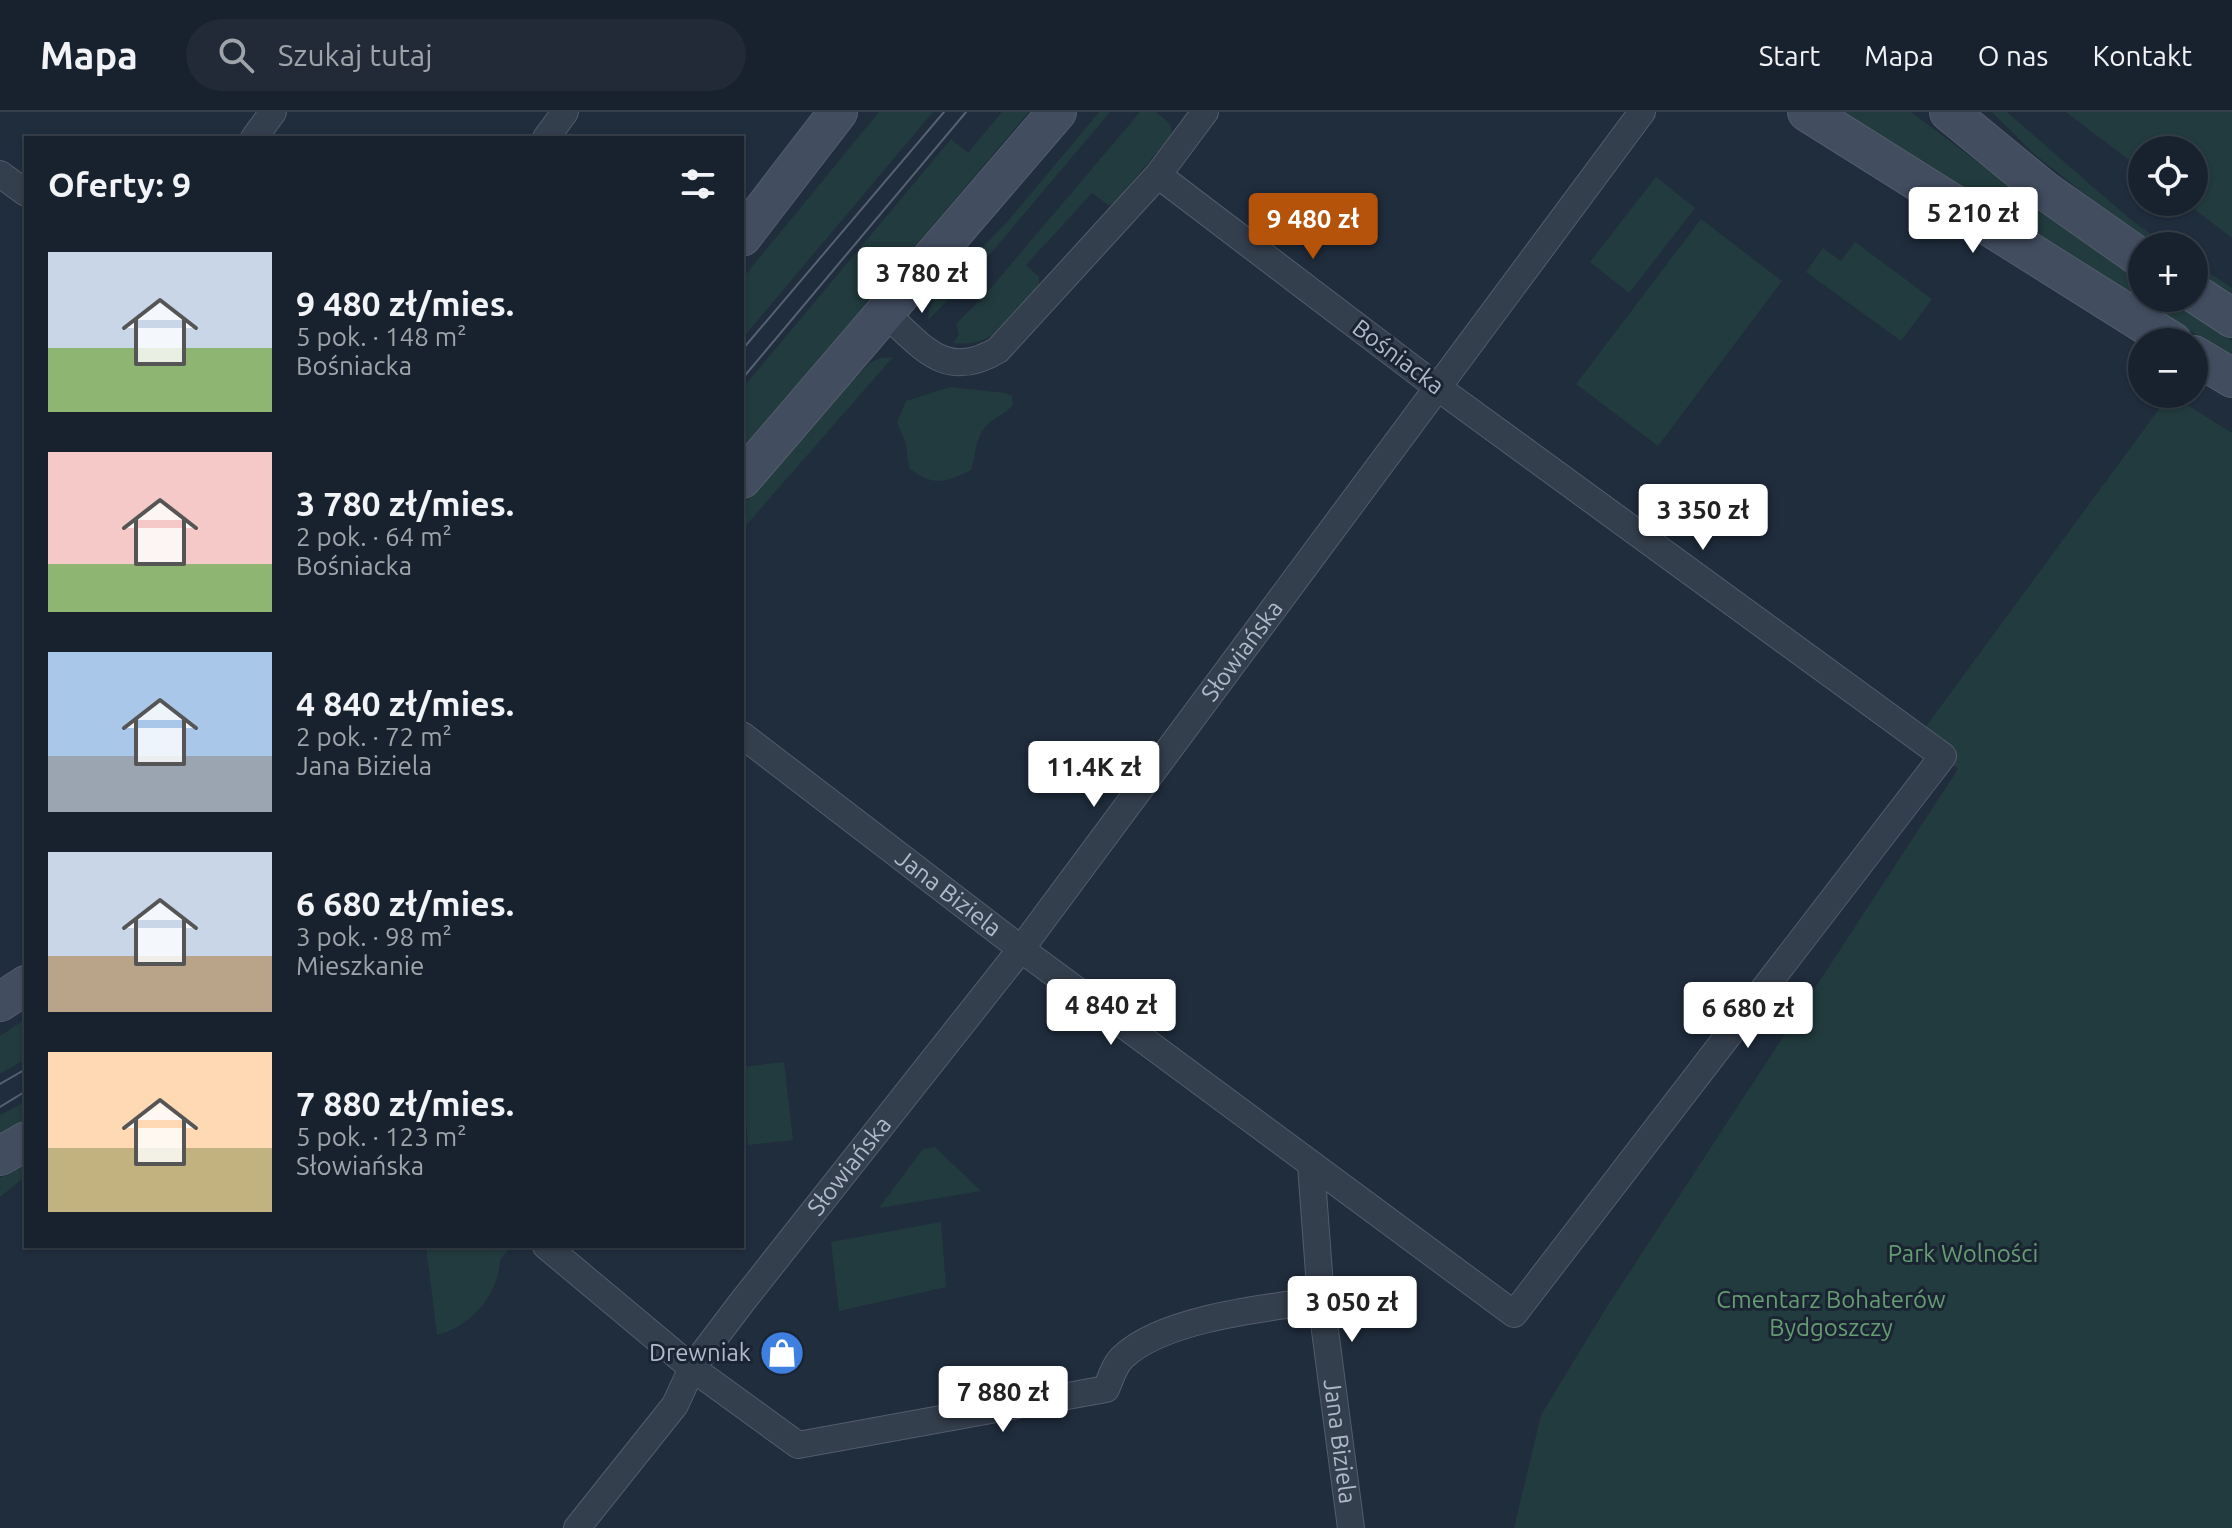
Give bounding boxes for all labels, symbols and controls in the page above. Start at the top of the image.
search box [186,19,746,91]
icon: search [214,33,258,77]
text: Mapa [40,34,138,76]
text: Szukaj tutaj [278,38,433,72]
text: Start [1759,40,1820,71]
text: Mapa [1864,40,1934,71]
text: O nas [1978,40,2048,71]
text: Kontakt [2092,40,2192,71]
map controls [2128,136,2208,408]
button: locate [2128,136,2208,216]
icon: filters [676,162,720,206]
text: Oferty: 9 [48,165,191,203]
pin: 5 210 zł [1890,187,2056,255]
pin: 9 480 zł [1230,193,1396,261]
text: 5 210 zł [1927,198,2019,227]
text: 9 480 zł [1267,204,1359,233]
button: + [2128,232,2208,312]
pin: 3 780 zł [839,247,1005,315]
text: 3 780 zł [876,258,968,287]
icon: home [112,284,208,380]
text: 9 480 zł/mies. [296,284,514,322]
street label: Bośniacka [1347,314,1449,400]
text: 5 pok. · 148 m² [296,322,467,351]
button: − [2128,328,2208,408]
text: Bośniacka [296,351,412,380]
icon: home [112,484,208,580]
text: 3 780 zł/mies. [296,484,514,522]
pin: 3 350 zł [1620,484,1786,552]
text: 3 350 zł [1657,495,1749,524]
text: 2 pok. · 64 m² [296,522,452,551]
text: Bośniacka [296,551,412,580]
street label: Słowiańska [1196,595,1288,706]
icon: home [112,684,208,780]
text: 4 840 zł/mies. [296,684,514,722]
text: 2 pok. · 72 m² [296,722,452,751]
pin: 11.4K zł [1011,741,1177,809]
text: Jana Biziela [296,751,432,780]
text: 11.4K zł [1046,752,1142,781]
street label: Jana Biziela [891,844,1007,942]
icon: home [112,884,208,980]
text: 6 680 zł/mies. [296,884,514,922]
text: 3 pok. · 98 m² [296,922,452,951]
text: Mieszkanie [296,951,424,980]
pin: 4 840 zł [1028,979,1194,1047]
pin: 6 680 zł [1665,982,1831,1050]
text: 4 840 zł [1065,990,1157,1019]
text: 6 680 zł [1702,993,1794,1022]
icon: home [112,1084,208,1180]
text: 7 880 zł/mies. [296,1084,514,1122]
street label: Słowiańska [802,1111,896,1221]
text: 5 pok. · 123 m² [296,1122,467,1151]
text: Słowiańska [296,1151,424,1180]
park label: Park Wolności [1888,1240,2038,1267]
pin: 3 050 zł [1269,1276,1435,1344]
park label: Cmentarz Bohaterów Bydgoszczy [1716,1286,1946,1341]
text: 3 050 zł [1306,1287,1398,1316]
shop icon: Drewniak [758,1329,806,1377]
place label: Drewniak [649,1339,751,1366]
pin: 7 880 zł [920,1366,1086,1434]
text: 7 880 zł [957,1377,1049,1406]
street label: Jana Biziela [1319,1377,1362,1505]

